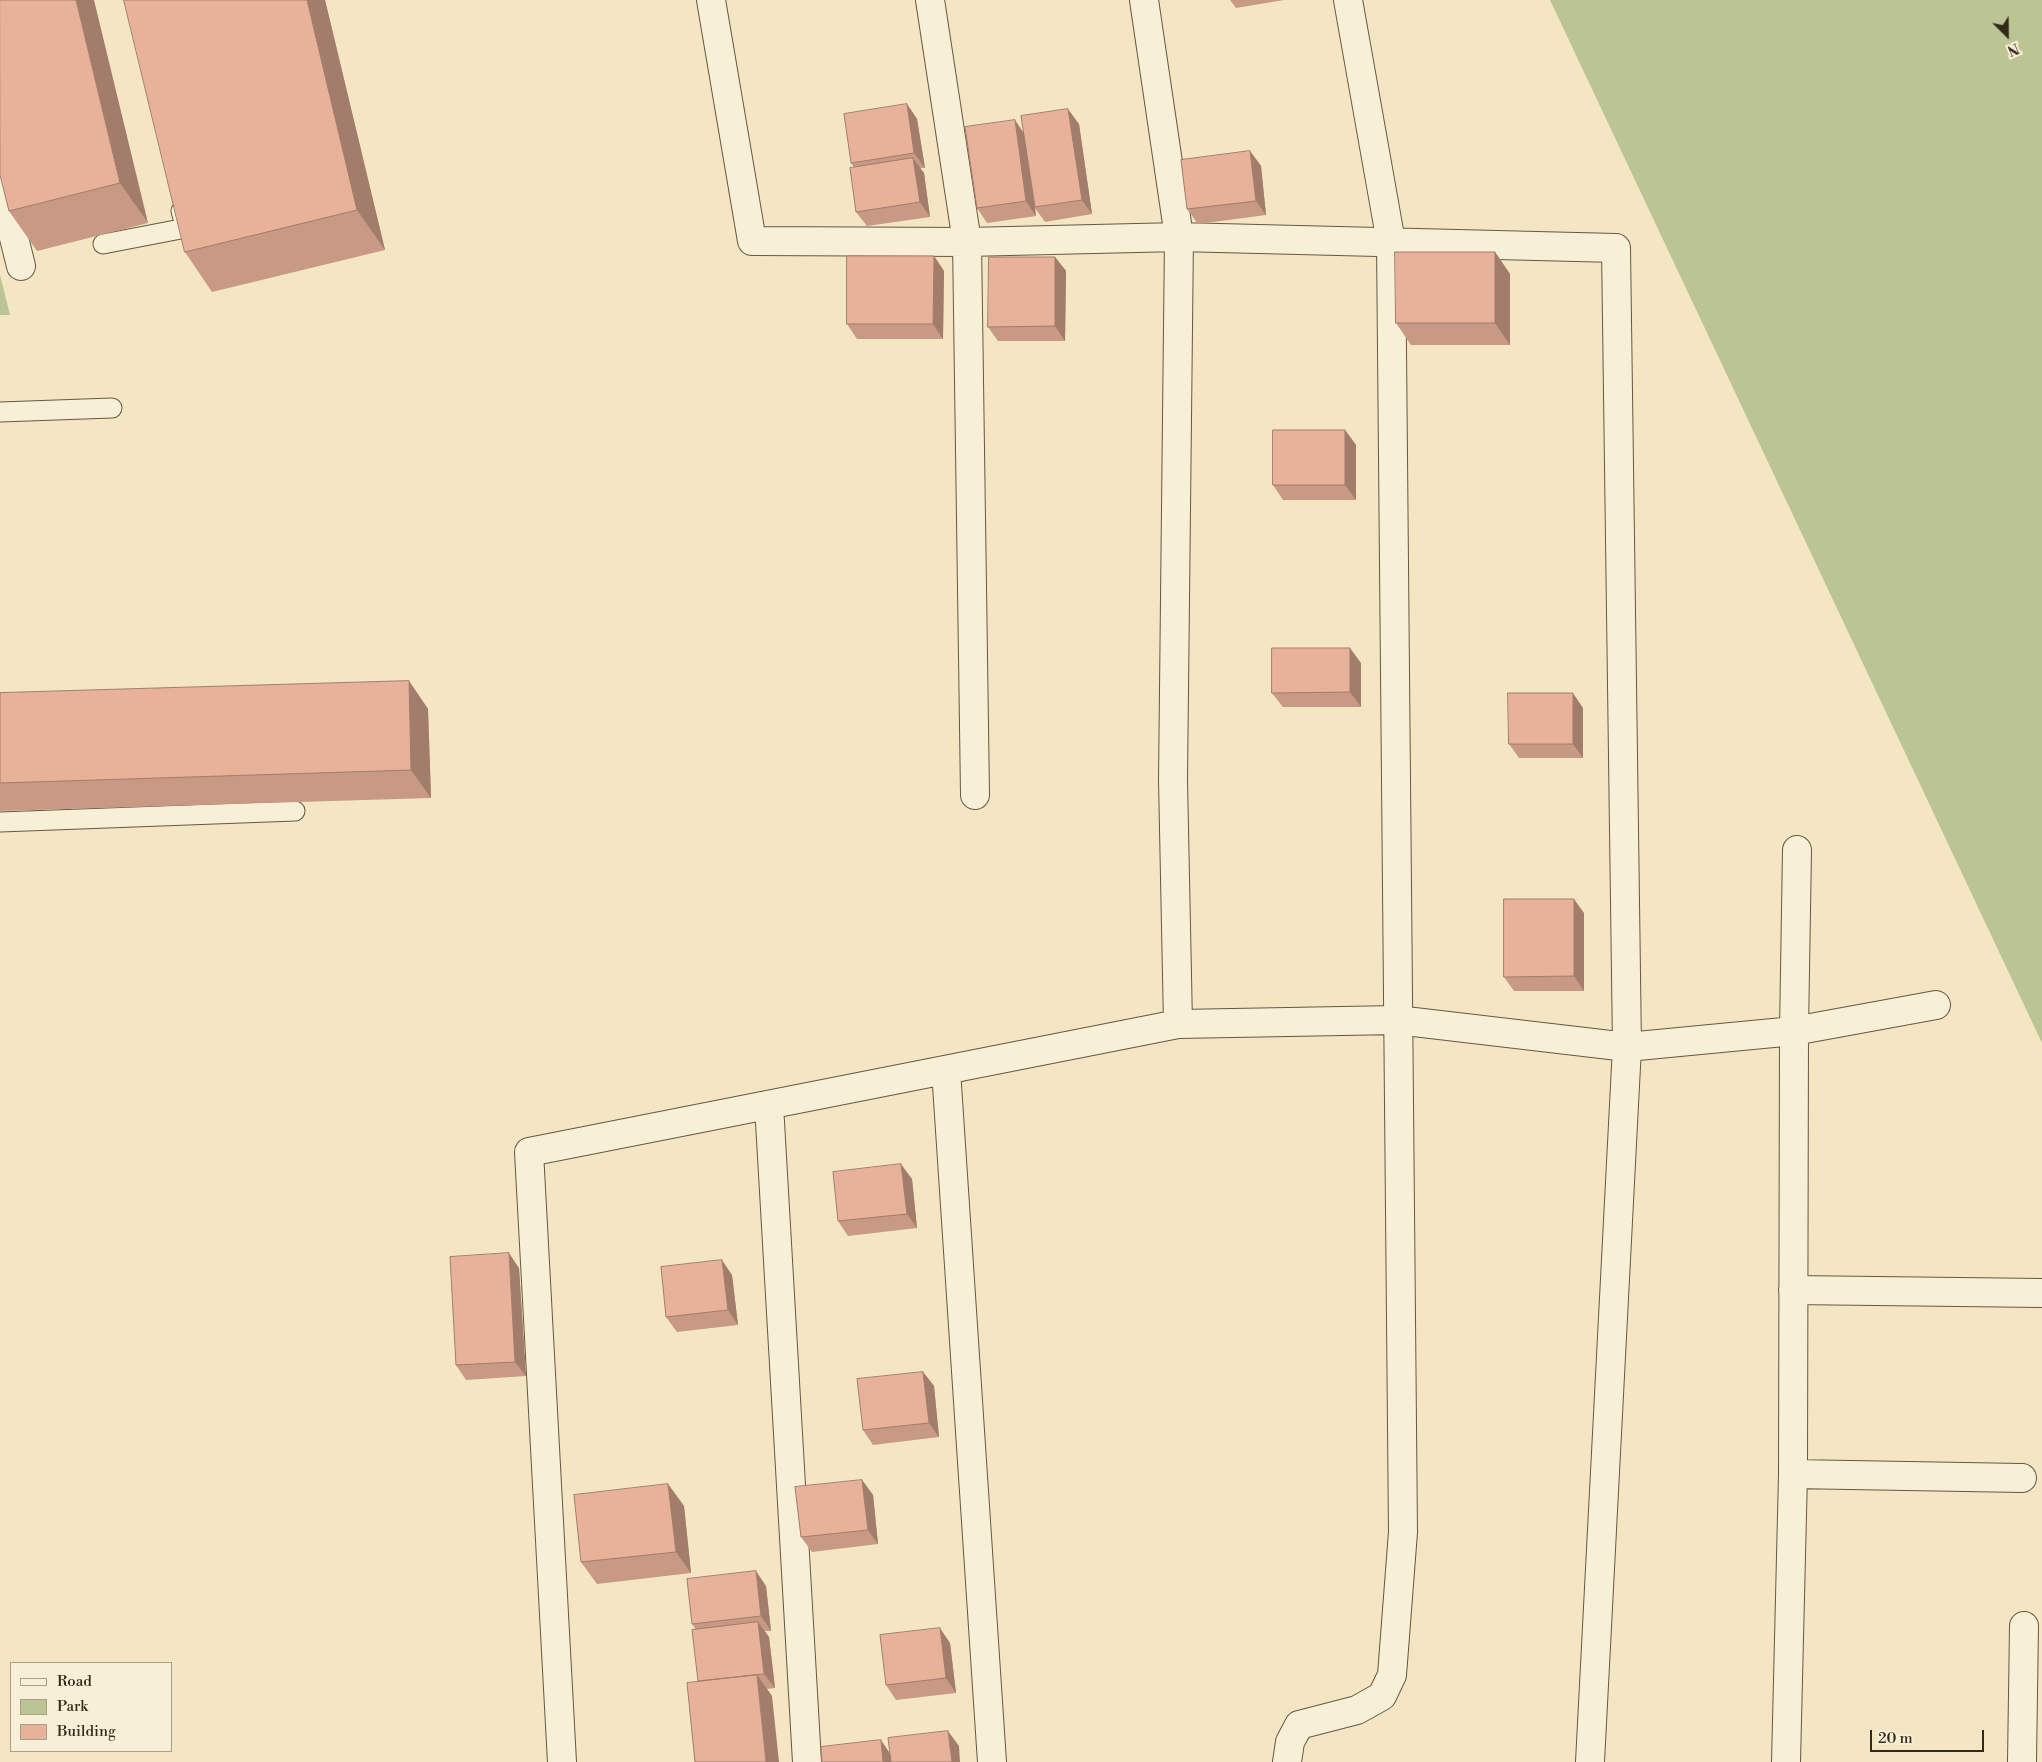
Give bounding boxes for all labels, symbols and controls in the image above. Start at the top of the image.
north arrow [1982,10,2032,60]
text: N [2004,38,2021,59]
legend [10,1662,172,1752]
text: Road [57,1672,92,1691]
text: Park [57,1697,88,1716]
scale bar [1872,1720,1986,1752]
text: Building [57,1722,116,1741]
text: 20 m [1878,1729,1913,1748]

